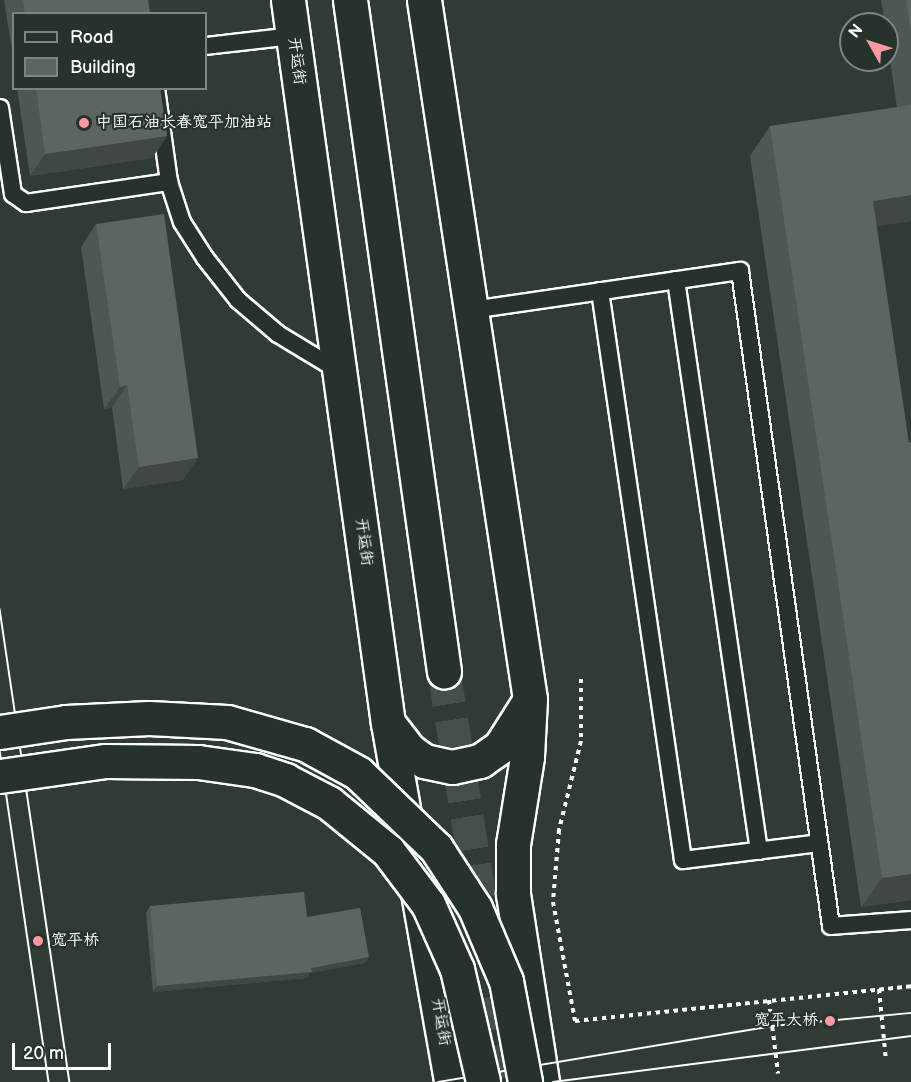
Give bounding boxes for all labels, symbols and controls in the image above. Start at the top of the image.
legend [12,12,207,90]
north arrow [839,12,899,72]
text: N [845,21,867,42]
text: Road [70,27,114,48]
street label: 开运街 [283,36,309,86]
text: Building [70,57,136,78]
place label: 中国石油长春宽平加油站 [96,113,272,133]
marker: 中国石油长春宽平加油站 [77,116,91,130]
street label: 开运街 [350,517,376,567]
place label: 宽平桥 [51,931,99,951]
marker: 宽平桥 [29,932,47,950]
street label: 开运街 [426,997,454,1047]
place label: 宽平大桥 [754,1011,818,1031]
marker: 宽平大桥 [823,1014,837,1028]
scale bar [15,1031,114,1069]
text: 20 m [23,1043,64,1064]

